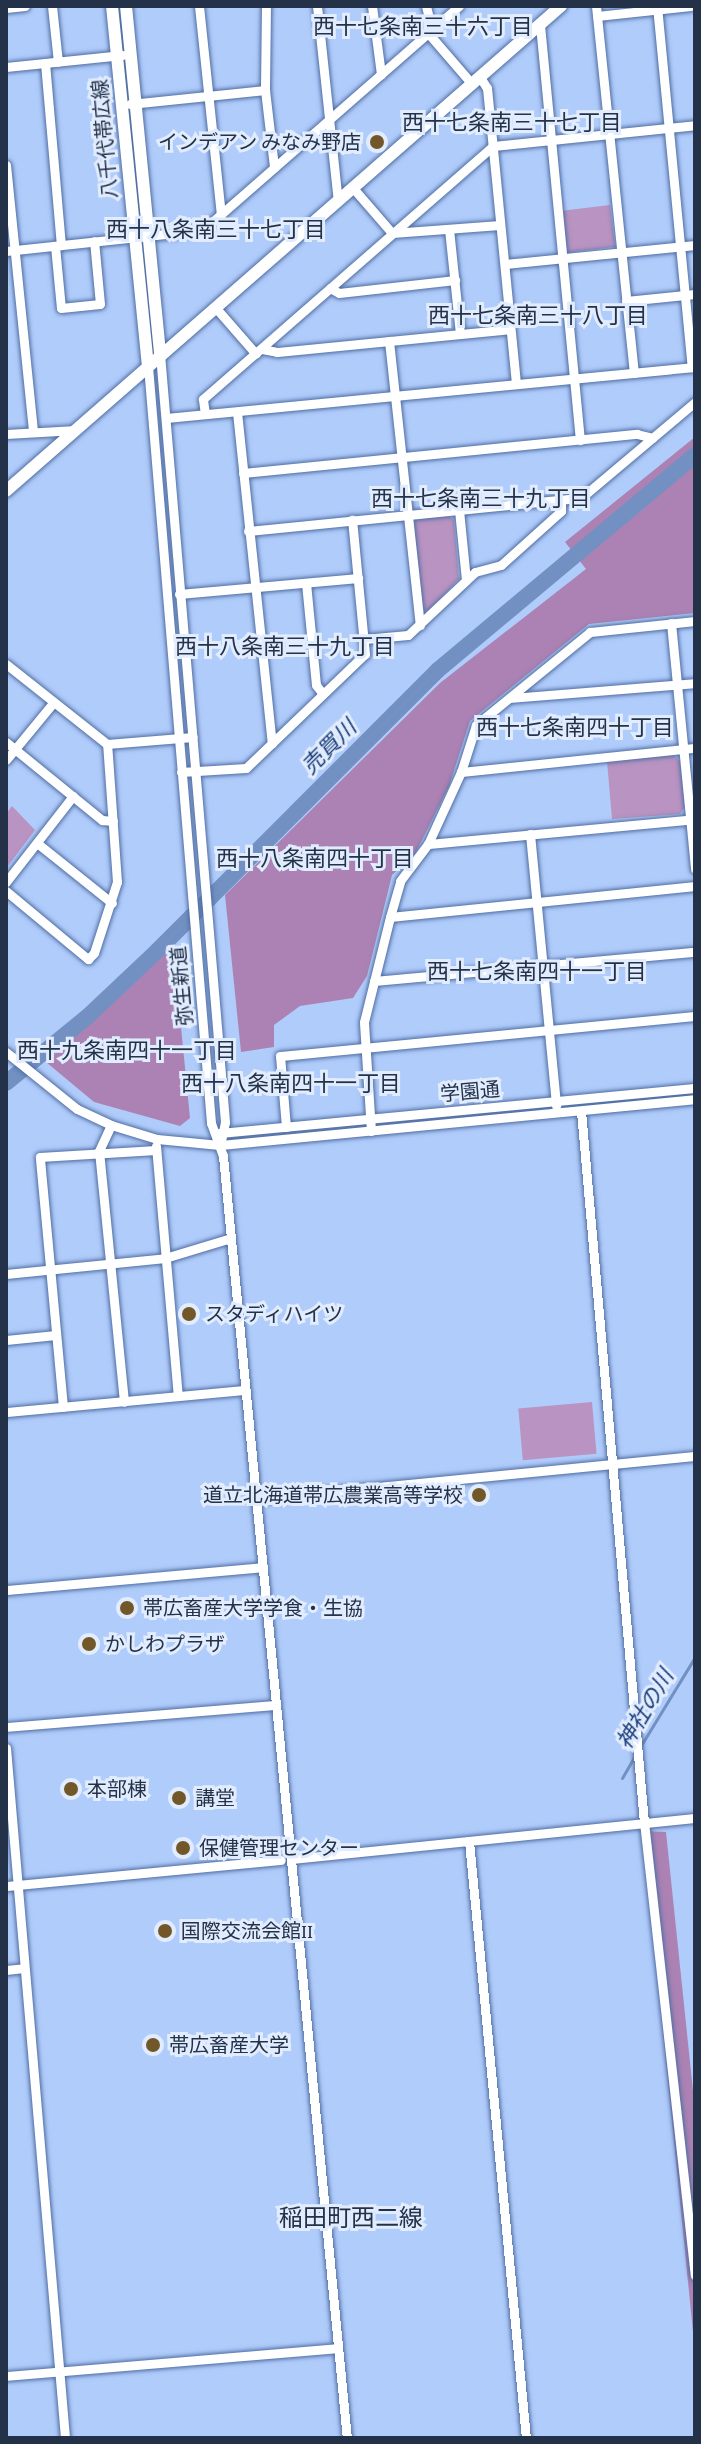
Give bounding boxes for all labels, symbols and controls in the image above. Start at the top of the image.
district label: 西十七条南三十六丁目 [313,14,533,40]
street label: 八千代帯広線 [88,78,122,200]
district label: 西十七条南三十七丁目 [402,110,622,136]
place label: インデアン みなみ野店 [157,130,361,154]
marker: インデアン みなみ野店 [368,133,386,151]
district label: 西十八条南三十七丁目 [106,217,326,243]
district label: 西十七条南三十八丁目 [428,303,648,329]
district label: 西十七条南三十九丁目 [371,486,591,512]
district label: 西十八条南三十九丁目 [175,634,395,660]
water label: 売買川 [296,714,362,780]
district label: 西十七条南四十丁目 [476,715,674,741]
district label: 西十八条南四十丁目 [216,846,414,872]
street label: 弥生新道 [167,945,197,1027]
district label: 西十七条南四十一丁目 [427,959,647,985]
district label: 西十九条南四十一丁目 [17,1038,237,1064]
district label: 西十八条南四十一丁目 [181,1071,401,1097]
street label: 学園通 [439,1077,501,1107]
place label: スタディハイツ [205,1302,345,1326]
marker: スタディハイツ [180,1305,198,1323]
place label: 道立北海道帯広農業高等学校 [203,1483,463,1507]
marker: 道立北海道帯広農業高等学校 [470,1486,488,1504]
place label: 帯広畜産大学学食・生協 [143,1596,363,1620]
marker: 帯広畜産大学学食・生協 [118,1599,136,1617]
place label: かしわプラザ [105,1632,225,1656]
marker: かしわプラザ [80,1635,98,1653]
water label: 神社の川 [611,1664,679,1754]
place label: 本部棟 [87,1777,147,1801]
marker: 本部棟 [62,1780,80,1798]
place label: 講堂 [195,1786,235,1810]
marker: 講堂 [170,1789,188,1807]
place label: 保健管理センター [199,1836,359,1860]
marker: 保健管理センター [174,1839,192,1857]
place label: 国際交流会館II [181,1919,313,1943]
marker: 国際交流会館II [156,1922,174,1940]
place label: 帯広畜産大学 [169,2033,289,2057]
marker: 帯広畜産大学 [144,2036,162,2054]
district label: 稲田町西二線 [279,2204,423,2232]

